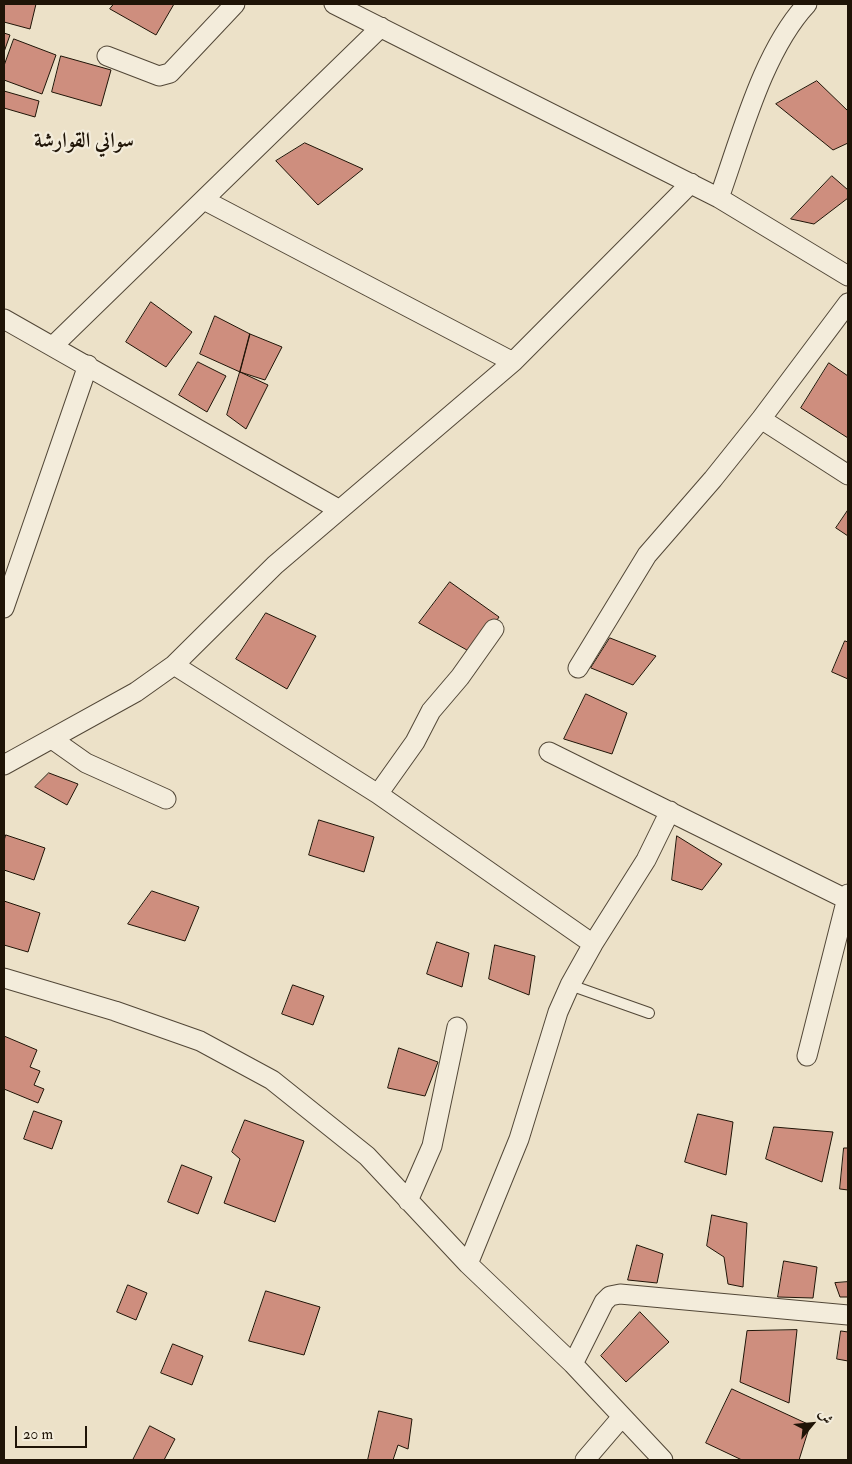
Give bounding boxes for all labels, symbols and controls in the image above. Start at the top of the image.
district label: سواني القوارشة [34,129,134,155]
north arrow [787,1399,837,1449]
text: ش [815,1407,836,1427]
scale bar [18,1416,90,1448]
text: 20 m [23,1425,53,1444]

